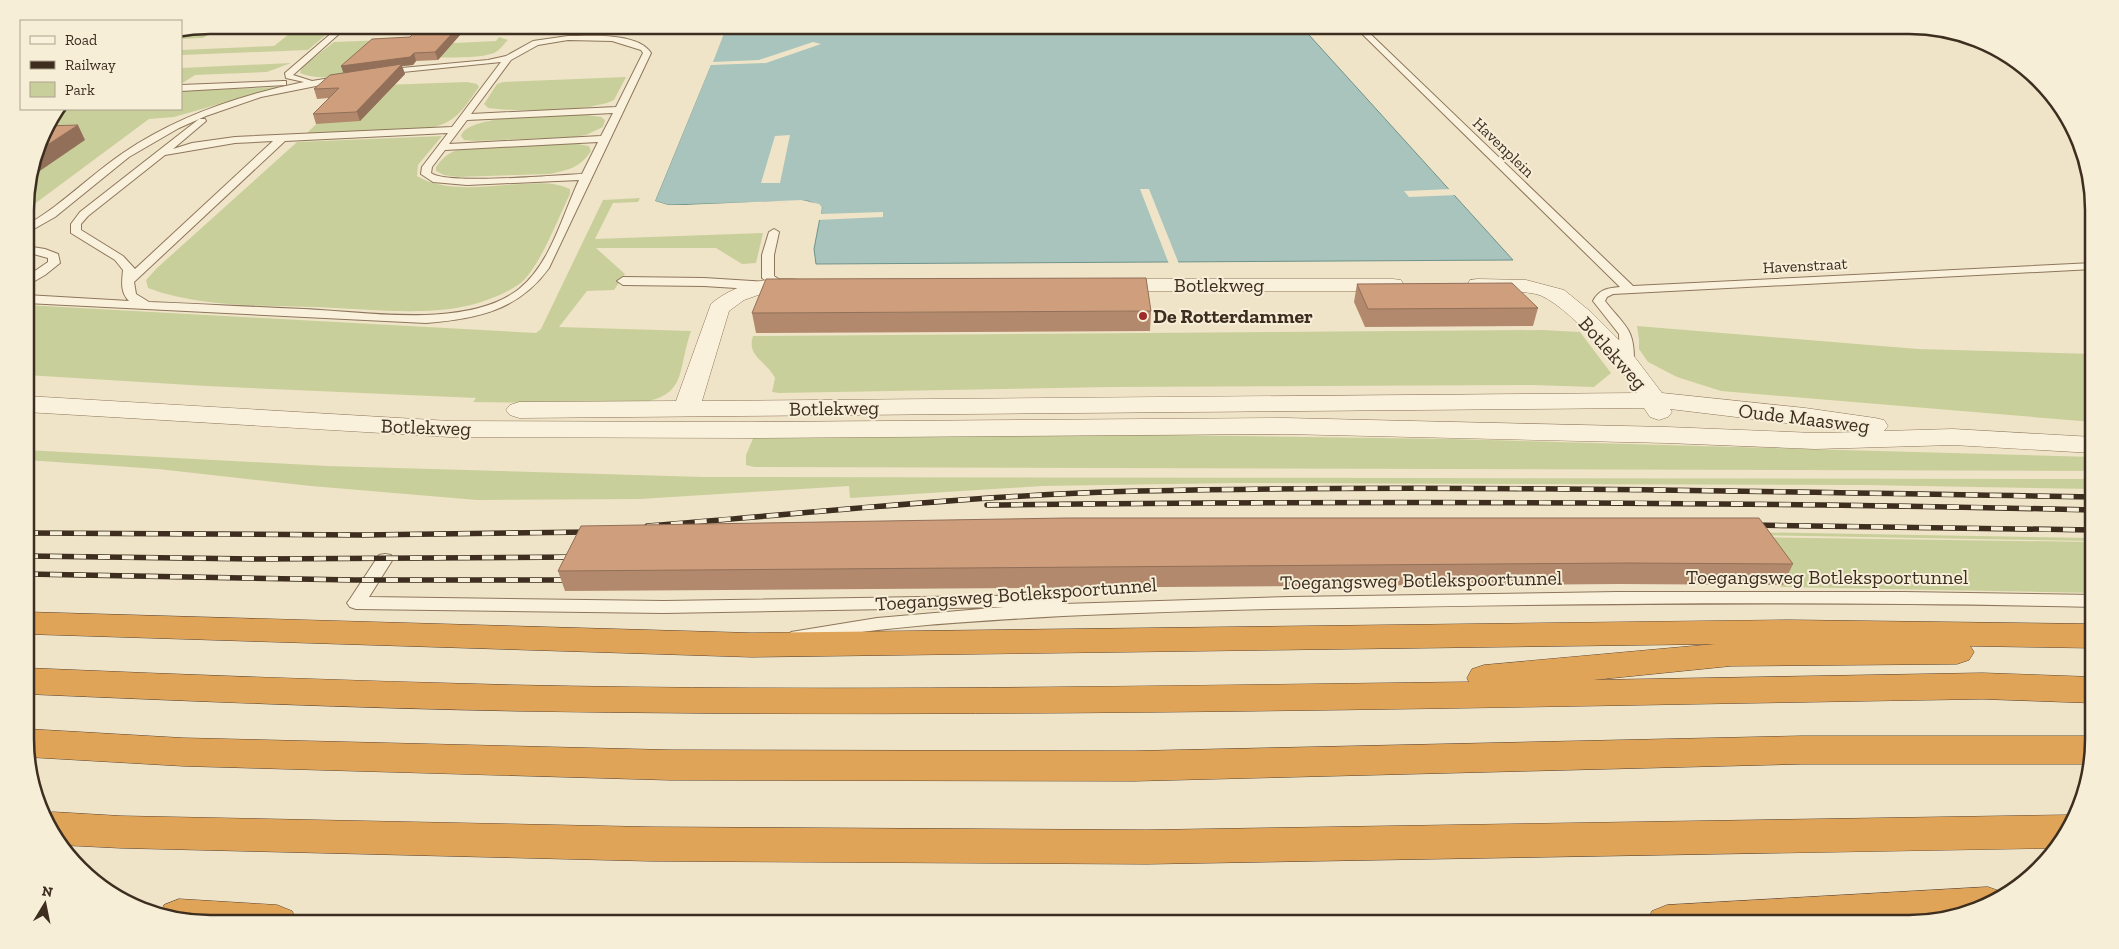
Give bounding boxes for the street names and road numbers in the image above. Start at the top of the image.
street label: Havenplein [1469,113,1539,182]
street label: Havenstraat [1762,254,1848,277]
street label: Botlekweg [1174,273,1264,297]
street label: Botlekweg [1574,311,1652,395]
street label: Botlekweg [789,395,879,421]
street label: Oude Maasweg [1737,398,1871,438]
street label: Botlekweg [380,413,472,441]
street label: Toegangsweg Botlekspoortunnel [1686,565,1968,589]
street label: Toegangsweg Botlekspoortunnel [1280,566,1562,594]
street label: Toegangsweg Botlekspoortunnel [874,572,1158,616]

